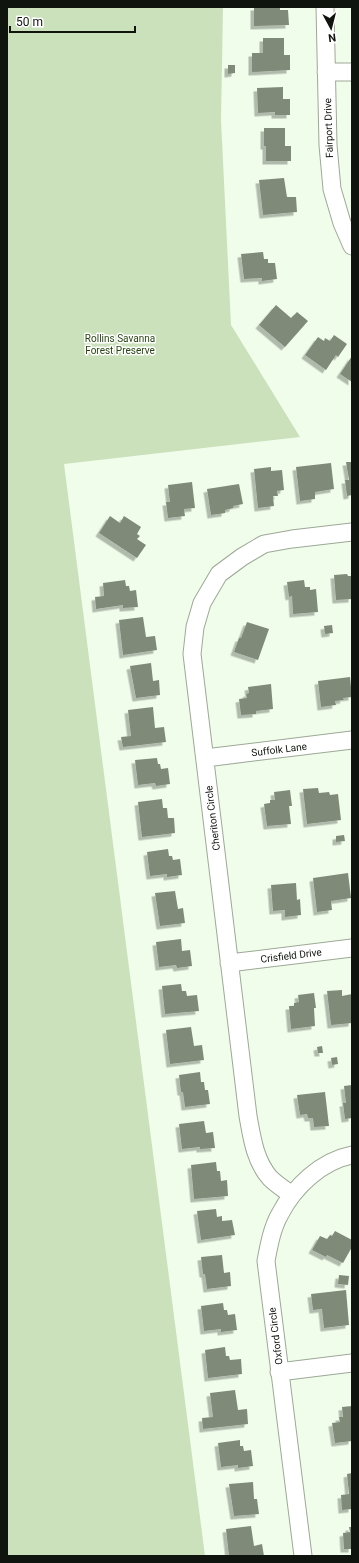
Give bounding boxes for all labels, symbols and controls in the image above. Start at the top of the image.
scale bar [10,8,135,34]
north arrow [311,8,351,48]
text: 50 m [16,15,43,29]
text: N [327,31,337,44]
street label: Fairport Drive [322,98,335,158]
park label: Rollins Savanna Forest Preserve [85,333,155,356]
street label: Suffolk Lane [251,741,307,758]
street label: Cheriton Circle [203,785,222,851]
street label: Crisfield Drive [260,946,322,965]
street label: Oxford Circle [267,1307,284,1365]

